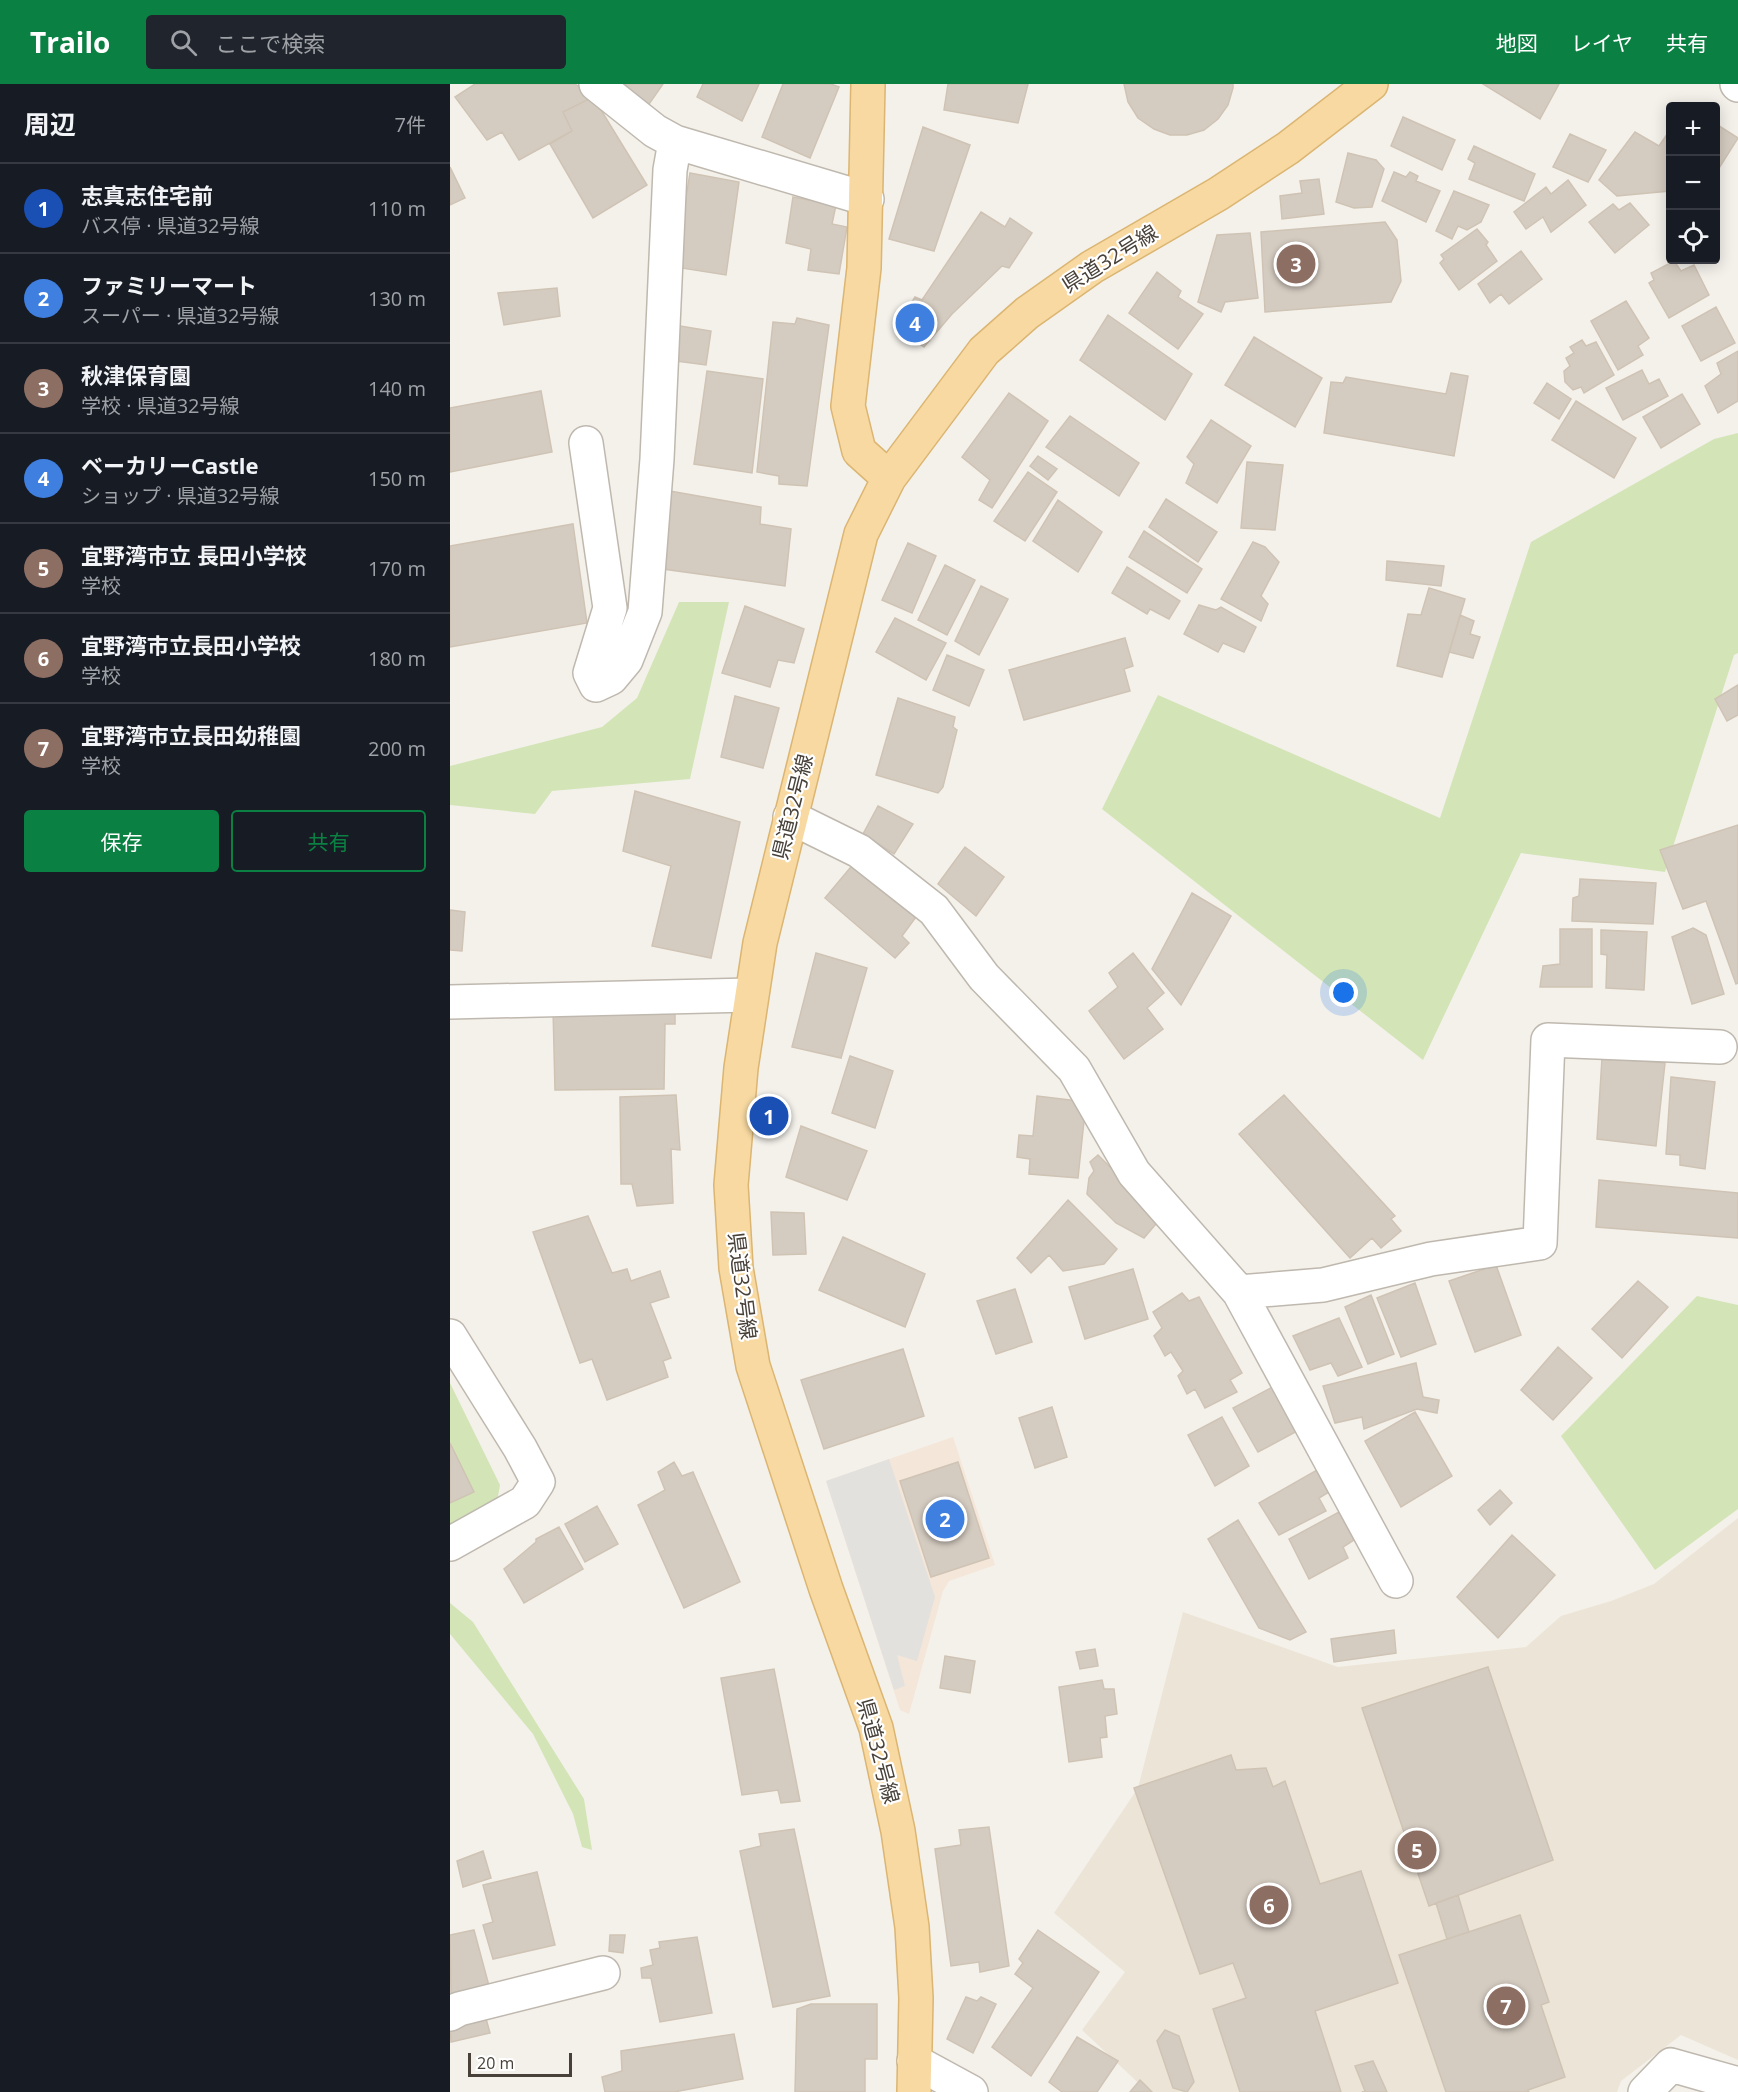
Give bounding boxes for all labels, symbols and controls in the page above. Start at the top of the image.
search box [146,15,566,69]
text: Trailo [30,23,110,61]
icon: search [167,26,200,59]
text: ここで検索 [215,28,325,58]
text: 地図 [1496,29,1538,57]
text: レイヤ [1571,29,1633,57]
text: 共有 [1666,29,1708,57]
map controls [1666,102,1720,264]
button: + [1666,102,1720,156]
text: 周辺 [24,106,76,142]
text: 7件 [395,111,426,138]
button: − [1666,156,1720,210]
text: 志真志住宅前 [81,180,213,210]
text: 1 [38,195,49,222]
text: 110 m [368,195,426,222]
button: locate [1666,210,1720,264]
text: バス停 · 県道32号線 [81,212,260,239]
street label: 県道32号線 [1056,218,1163,299]
pin: 3 [1276,242,1316,286]
text: ファミリーマート [81,270,257,300]
text: 2 [38,285,49,312]
text: 130 m [368,285,426,312]
pin: 4 [896,300,934,346]
text: スーパー · 県道32号線 [81,302,279,329]
text: 秋津保育園 [81,360,191,390]
text: 3 [38,375,49,402]
text: 140 m [368,375,426,402]
text: 学校 · 県道32号線 [81,392,240,419]
text: ベーカリーCastle [81,450,259,480]
text: 4 [38,465,49,492]
text: 150 m [368,465,426,492]
text: ショップ · 県道32号線 [81,482,280,509]
text: 宜野湾市立 長田小学校 [81,540,307,570]
text: 5 [38,555,49,582]
text: 170 m [368,555,426,582]
text: 学校 [81,572,121,599]
text: 宜野湾市立長田小学校 [81,630,301,660]
text: 6 [38,645,49,672]
text: 180 m [368,645,426,672]
text: 学校 [81,662,121,689]
text: 宜野湾市立長田幼稚園 [81,720,301,750]
text: 7 [38,735,49,762]
text: 200 m [368,735,426,762]
street label: 県道32号線 [765,751,819,863]
text: 学校 [81,752,121,779]
button: 保存 [24,810,219,872]
button: 共有 [231,810,426,872]
your location [1329,978,1358,1007]
pin: 1 [750,1094,788,1138]
street label: 県道32号線 [723,1231,763,1341]
pin: 2 [926,1496,964,1542]
street label: 県道32号線 [851,1695,906,1807]
pin: 5 [1398,1828,1436,1872]
pin: 6 [1250,1882,1288,1928]
pin: 7 [1486,1984,1526,2028]
scale bar [468,2050,572,2078]
text: 20 m [477,2052,514,2074]

